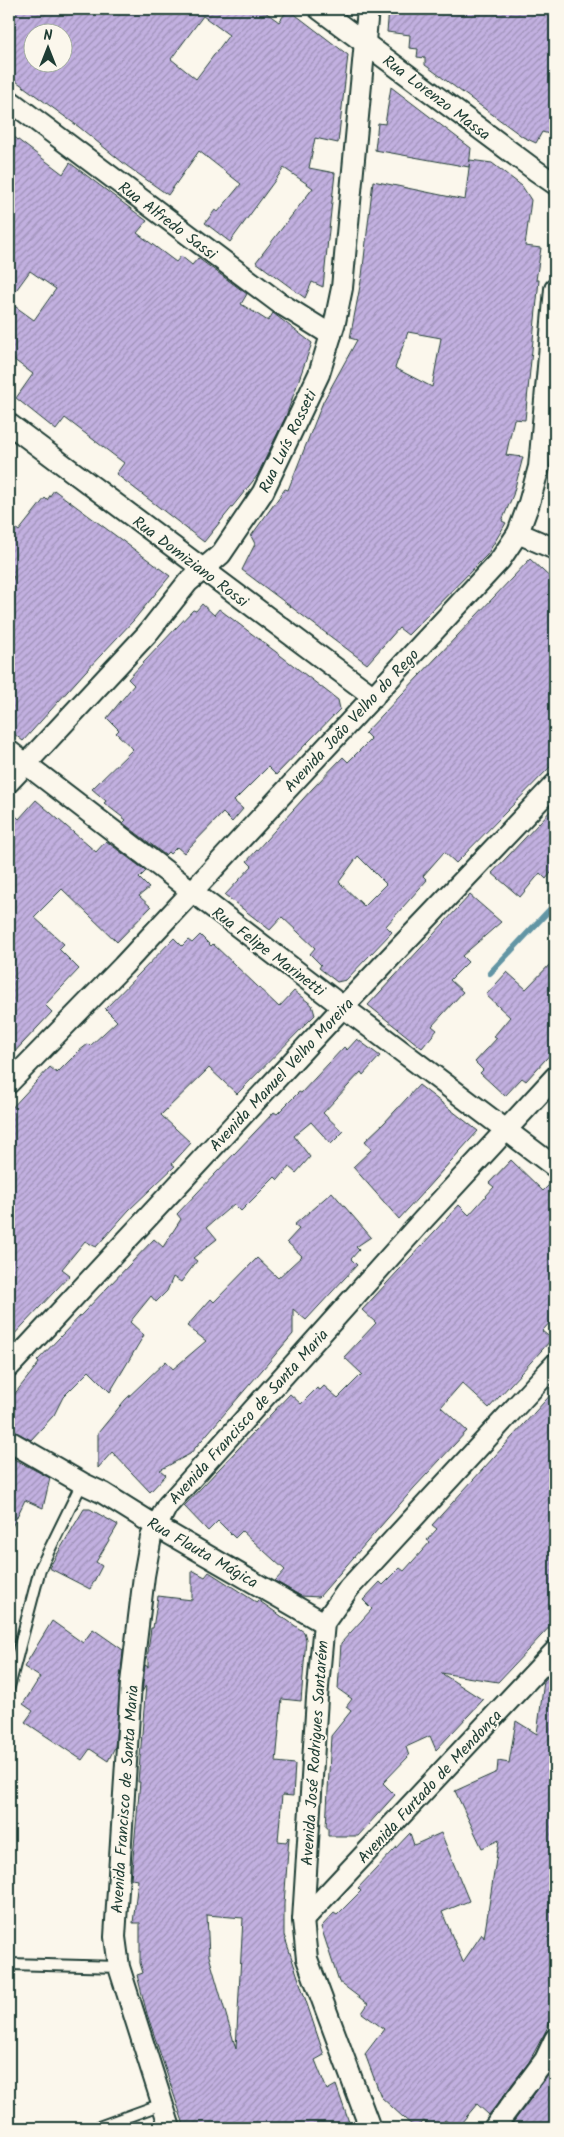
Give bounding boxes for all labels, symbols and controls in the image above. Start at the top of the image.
north arrow [22,22,72,72]
text: N [44,25,53,47]
street label: Rua Lorenzo Massa [377,49,496,147]
street label: Rua Alfredo Sassi [112,176,223,267]
street label: Rua Luís Rosseti [253,385,325,497]
street label: Rua Domiziano Rossi [127,510,254,615]
street label: Avenida João Velho do Rego [279,643,426,799]
street label: Rua Felipe Marinetti [206,901,331,1004]
street label: Avenida Manuel Velho Moreira [204,992,360,1158]
street label: Avenida Francisco de Santa Maria [163,1324,335,1511]
street label: Rua Flauta Mágica [142,1511,263,1595]
street label: Avenida José Rodrigues Santarém [295,1639,336,1866]
street label: Avenida Francisco de Santa Maria [105,1684,146,1914]
street label: Avenida Furtado de Mendonça [352,1704,508,1870]

